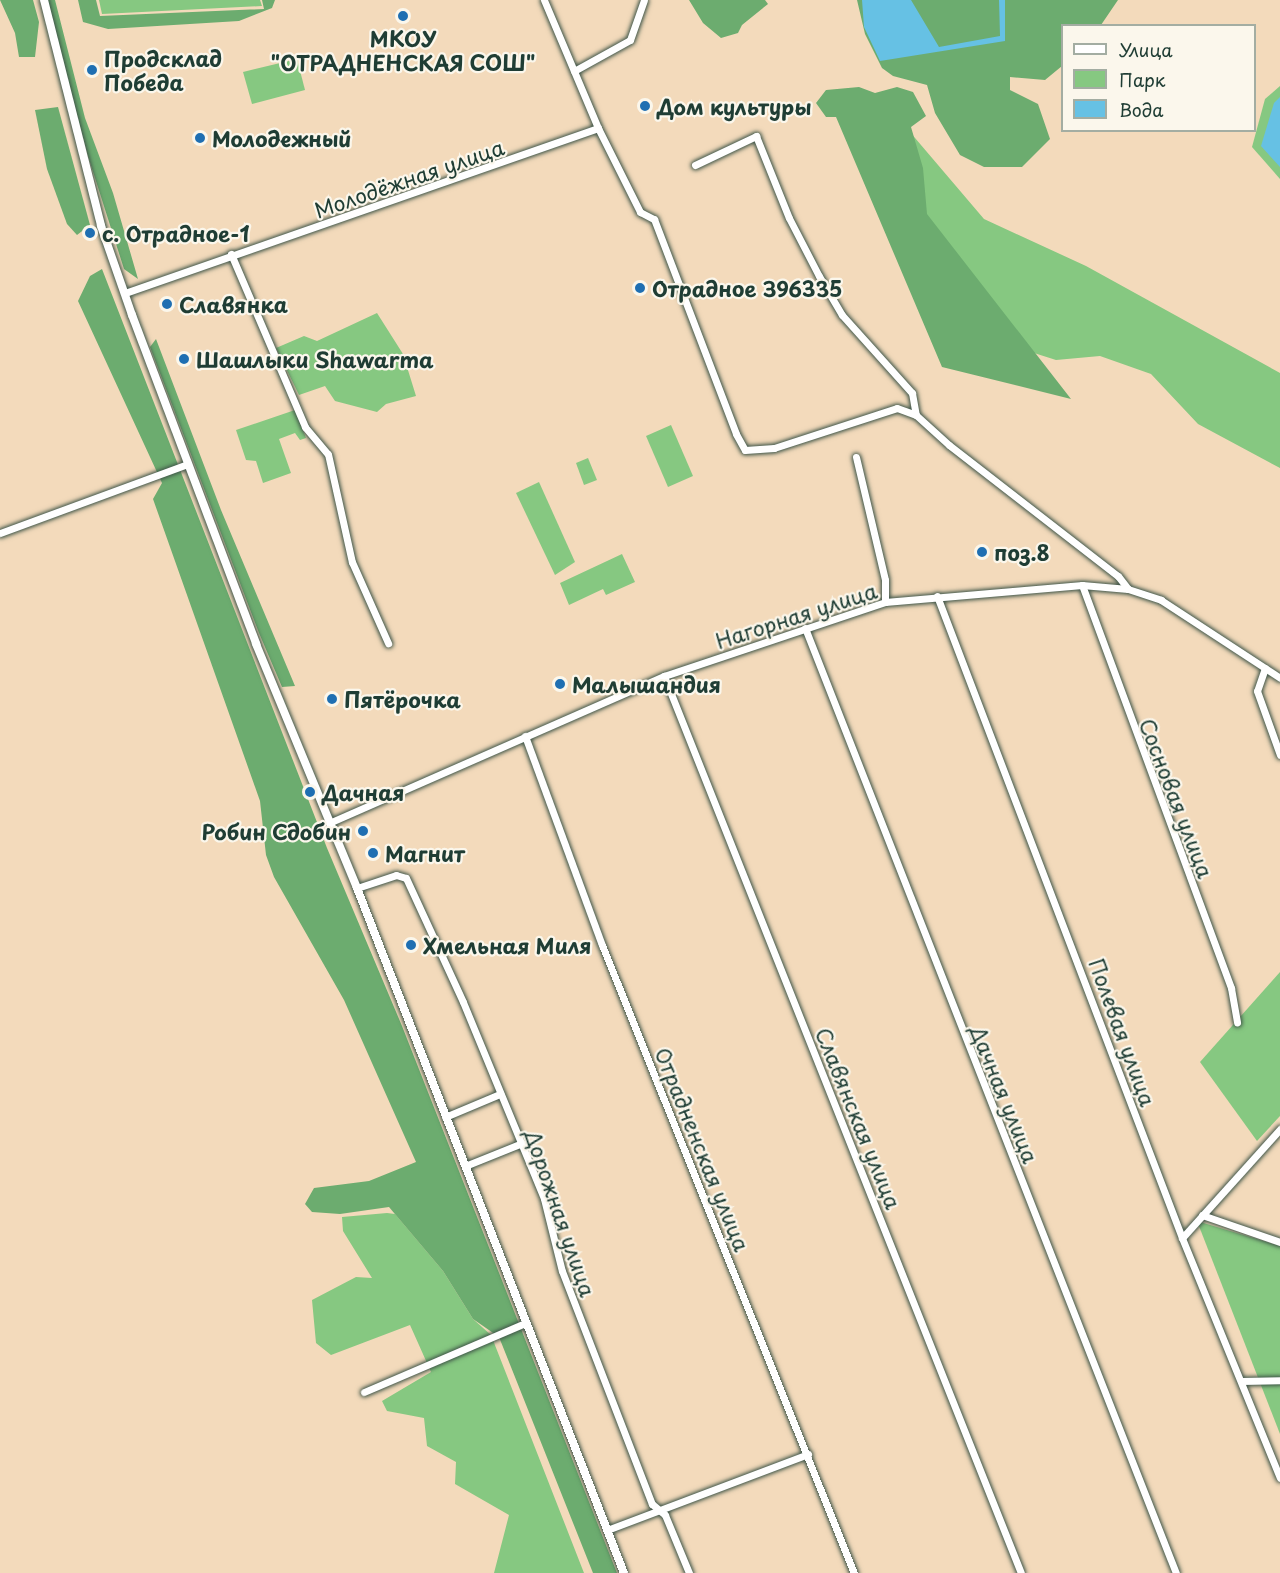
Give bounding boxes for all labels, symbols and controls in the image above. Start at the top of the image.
marker: МКОУ "ОТРАДНЕНСКАЯ СОШ" [396,9,410,23]
legend [1061,24,1256,132]
place label: МКОУ "ОТРАДНЕНСКАЯ СОШ" [269,25,537,75]
text: Улица [1119,36,1173,63]
place label: Продсклад Победа [104,45,222,95]
marker: Продсклад Победа [85,63,99,77]
text: Парк [1119,66,1165,93]
place label: Дом культуры [657,93,813,119]
text: Вода [1119,96,1164,123]
marker: Дом культуры [638,99,652,113]
place label: Молодежный [212,125,352,151]
marker: Молодежный [193,131,207,145]
street label: Молодёжная улица [310,133,508,223]
place label: с. Отрадное-1 [102,220,250,246]
marker: с. Отрадное-1 [83,226,97,240]
place label: Отрадное 396335 [652,275,843,301]
marker: Отрадное 396335 [633,281,647,295]
place label: Славянка [179,291,288,317]
marker: Славянка [160,297,174,311]
place label: Шашлыки Shawarma [196,346,433,372]
marker: Шашлыки Shawarma [177,352,191,366]
place label: поз.8 [994,539,1050,565]
marker: поз.8 [975,545,989,559]
street label: Нагорная улица [712,577,880,653]
place label: Малышандия [572,671,721,697]
marker: Малышандия [553,677,567,691]
place label: Пятёрочка [344,686,461,712]
marker: Пятёрочка [325,692,339,706]
street label: Сосновая улица [1135,714,1219,882]
place label: Дачная [322,779,404,805]
marker: Дачная [303,785,317,799]
place label: Робин Сдобин [201,818,351,844]
marker: Робин Сдобин [356,824,370,838]
place label: Магнит [385,840,465,866]
marker: Магнит [366,846,380,860]
place label: Хмельная Миля [423,932,591,958]
marker: Хмельная Миля [404,938,418,952]
street label: Полевая улица [1085,954,1161,1110]
street label: Дачная улица [966,1021,1044,1167]
street label: Славянская улица [811,1023,907,1213]
street label: Отрадненская улица [650,1043,756,1255]
street label: Дорожная улица [520,1126,602,1300]

